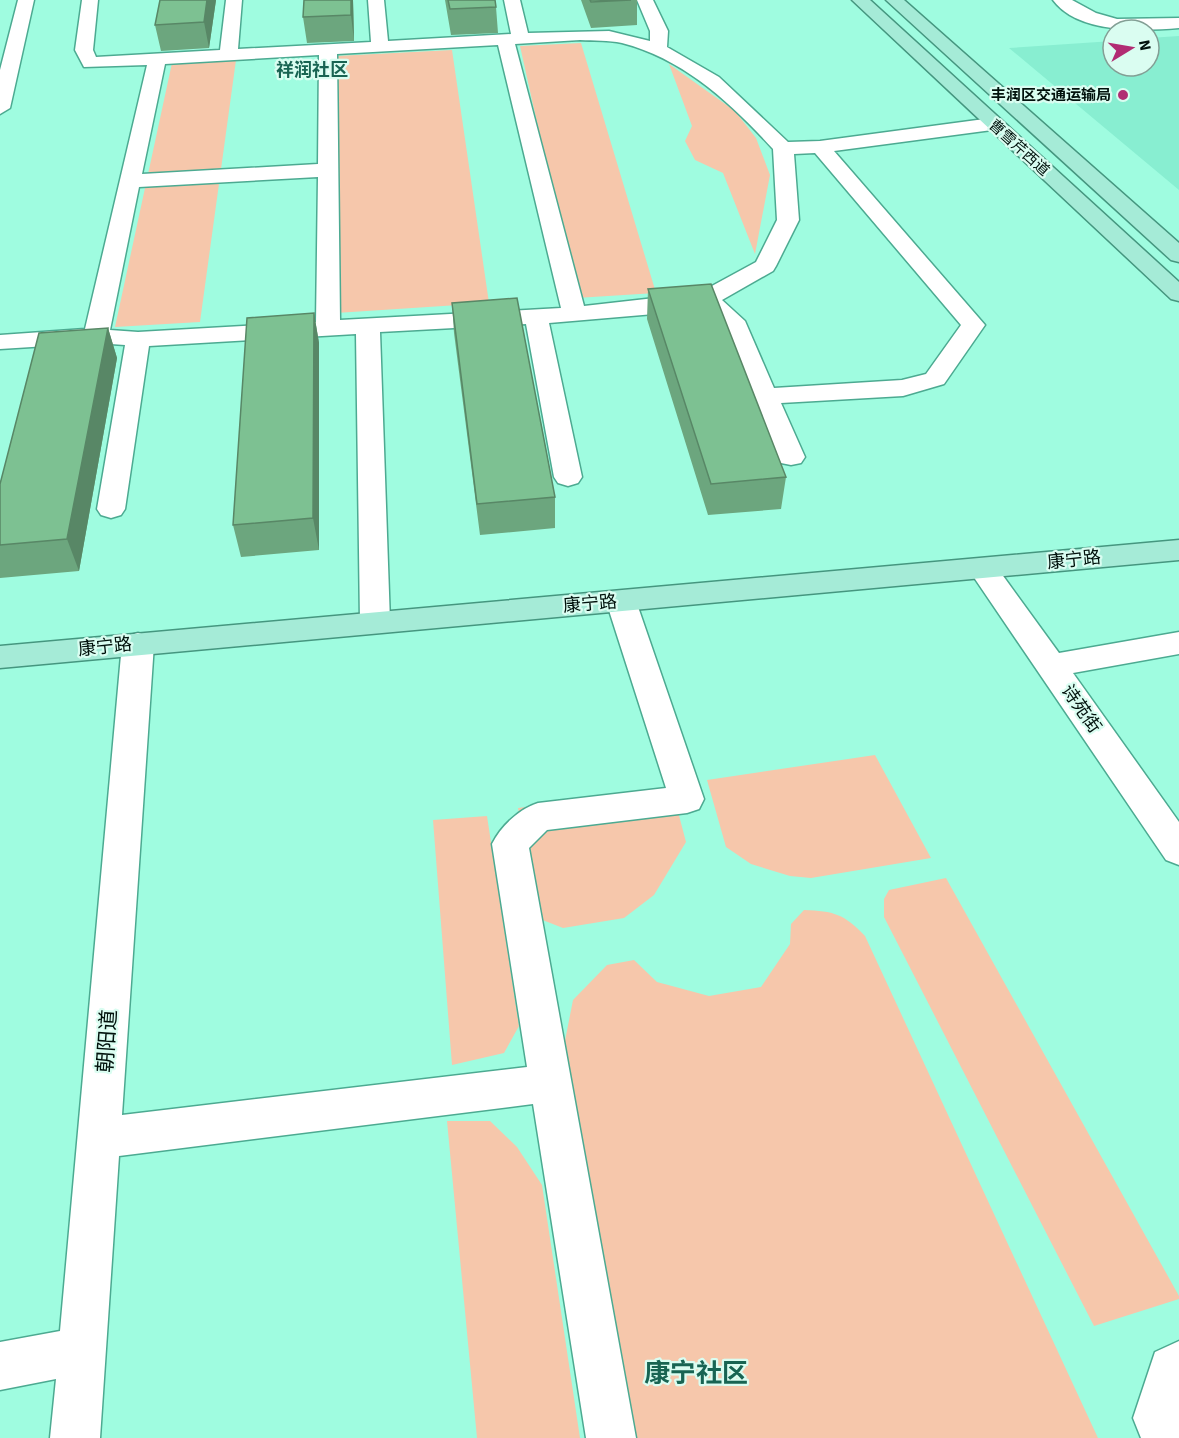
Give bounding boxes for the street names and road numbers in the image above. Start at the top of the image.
street label: 曹雪芹西道 [984,115,1054,181]
street label: 康宁路 [1046,545,1102,575]
street label: 康宁路 [562,589,618,619]
street label: 康宁路 [77,632,133,662]
street label: 诗苑街 [1055,680,1107,738]
street label: 朝阳道 [90,1009,124,1073]

